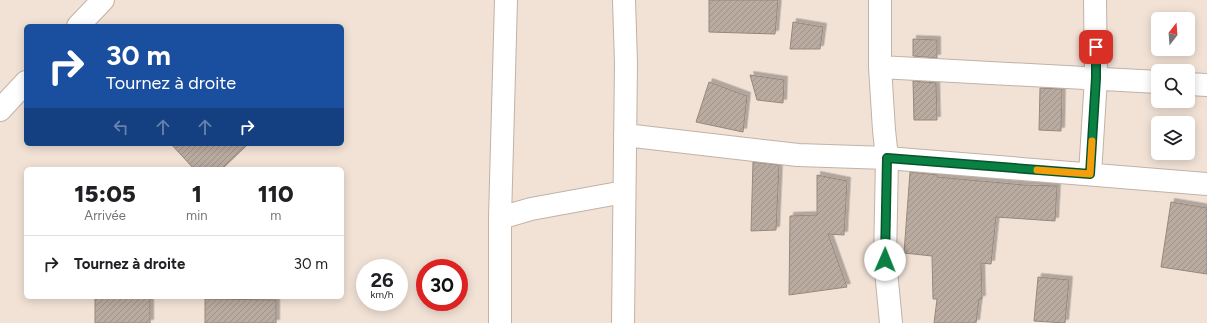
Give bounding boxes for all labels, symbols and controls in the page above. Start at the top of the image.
north arrow [1151,12,1195,56]
map controls [1151,12,1195,160]
pin [1079,30,1113,64]
icon: arrive [1085,36,1107,58]
text: 30 m [106,38,171,72]
icon: right [40,40,92,92]
button: search [1151,64,1195,108]
text: Tournez à droite [106,72,236,94]
icon: left [110,116,132,138]
icon: ahead [152,116,174,138]
icon: ahead [194,116,216,138]
icon: right [236,116,258,138]
button: layers [1151,116,1195,160]
text: 15:05 [74,179,136,208]
text: 1 [192,179,202,208]
text: 110 [258,179,294,208]
text: Arrivée [84,208,126,223]
text: min [186,208,207,223]
text: m [270,208,281,223]
position arrow [864,239,906,281]
icon: right [40,253,62,275]
text: Tournez à droite [74,255,185,273]
text: 30 m [294,255,328,273]
speed limit sign: 30 [416,259,468,311]
text: 26 [370,268,394,292]
text: km/h [371,288,393,301]

